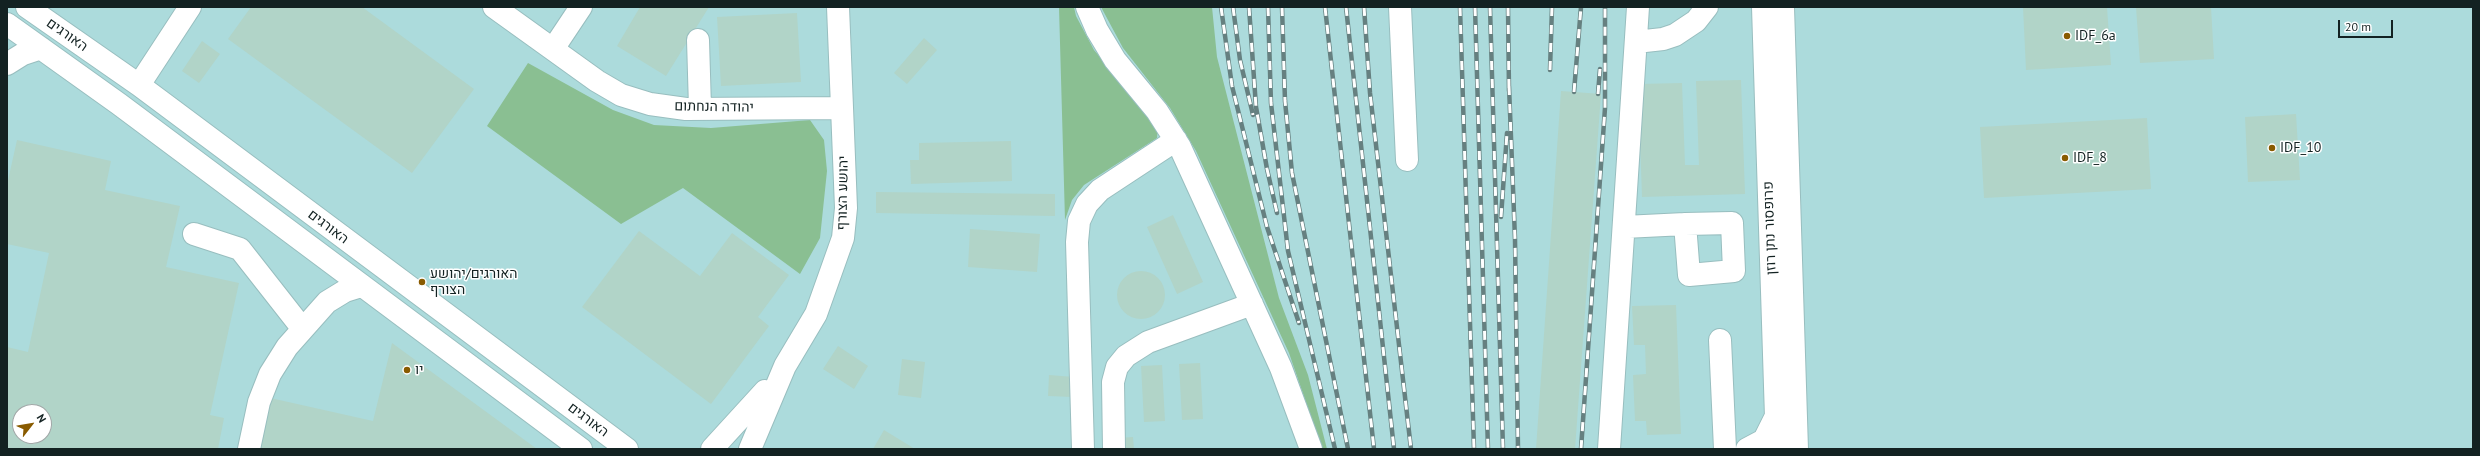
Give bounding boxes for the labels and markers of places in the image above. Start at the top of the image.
place label: IDF_6a [2075,28,2116,44]
marker: IDF_6a [2062,31,2072,41]
place label: IDF_10 [2280,140,2321,156]
marker: IDF_10 [2267,143,2277,153]
place label: IDF_8 [2073,150,2107,166]
marker: IDF_8 [2060,153,2070,163]
place label: האורגים/יהושע הצורף [430,266,517,298]
marker: האורגים/יהושע הצורף [417,277,427,287]
place label: יו [415,362,423,378]
marker: יו [402,365,412,375]

